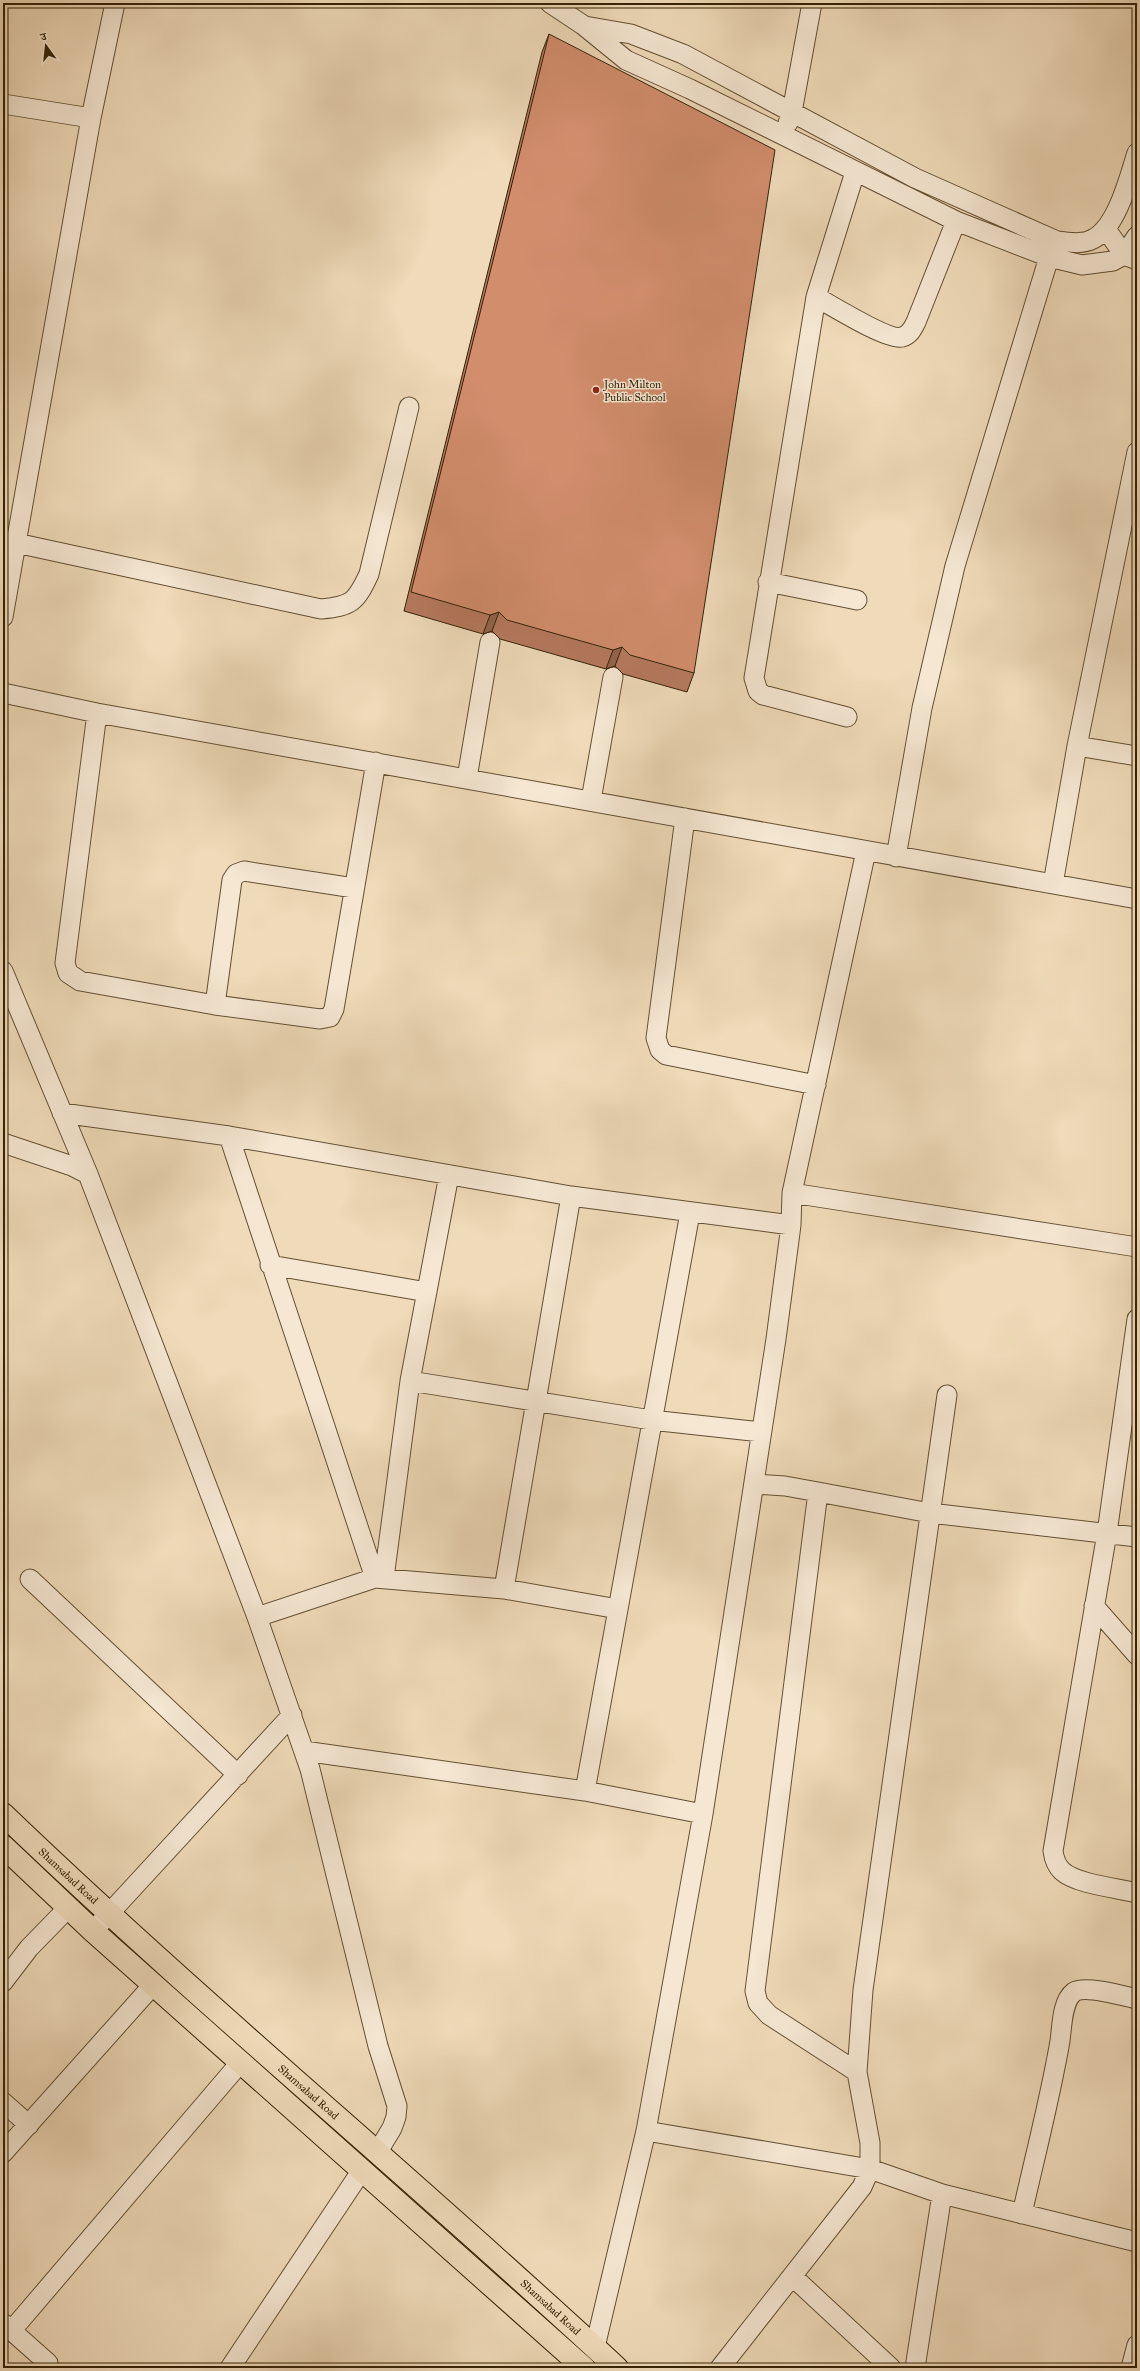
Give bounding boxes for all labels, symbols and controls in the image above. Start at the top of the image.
north arrow [26,26,66,66]
text: उ [38,29,49,44]
place label: John Milton Public School [603,378,666,404]
marker: John Milton Public School [591,385,601,395]
street label: Shamsabad Road [36,1845,101,1907]
street label: Shamsabad Road [276,2062,342,2122]
street label: Shamsabad Road [518,2277,584,2338]

